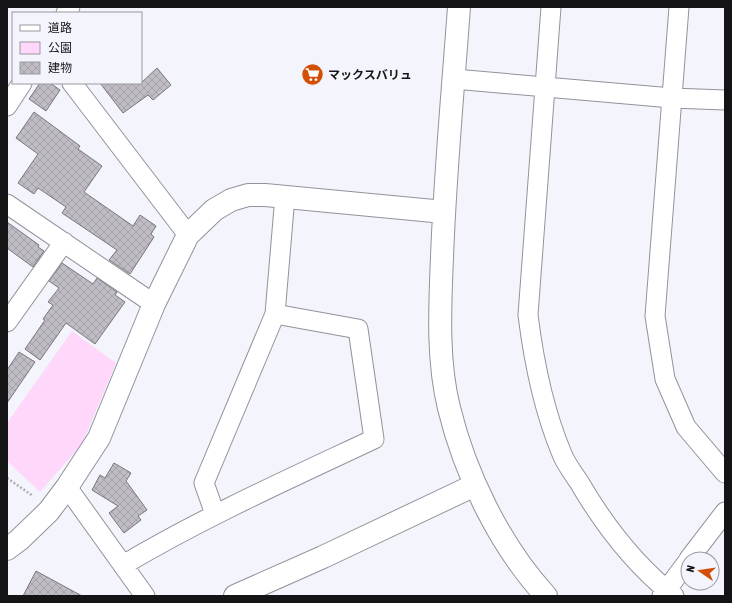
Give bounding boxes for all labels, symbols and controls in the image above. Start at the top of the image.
legend [12,12,142,84]
text: 道路 [48,21,72,35]
text: 公園 [48,41,72,55]
text: 建物 [48,61,72,75]
supermarket icon: マックスバリュ [300,62,326,88]
place label: マックスバリュ [328,68,412,82]
north arrow [680,551,720,591]
text: N [684,564,697,573]

